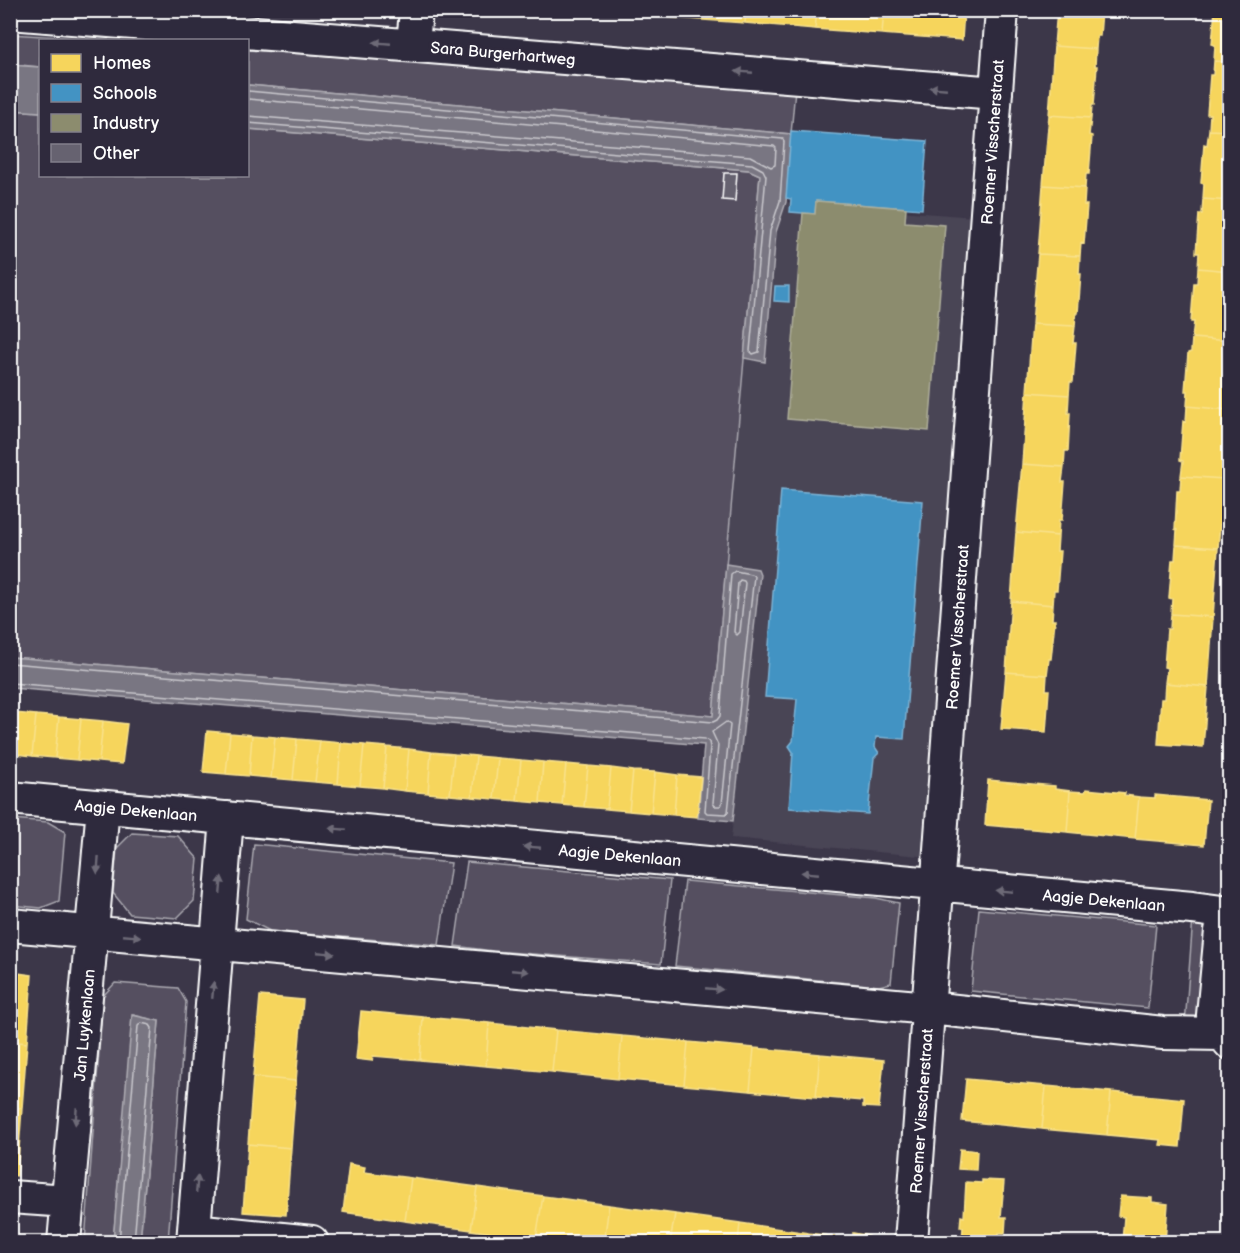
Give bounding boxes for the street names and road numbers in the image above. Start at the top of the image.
street label: Sara Burgerhartweg [430,39,576,70]
street label: Roemer Visscherstraat [978,59,1009,225]
street label: Roemer Visscherstraat [943,544,974,710]
street label: Aagje Dekenlaan [74,797,198,826]
street label: Aagje Dekenlaan [558,842,682,871]
street label: Aagje Dekenlaan [1042,887,1166,916]
street label: Jan Luykenlaan [71,968,100,1082]
street label: Roemer Visscherstraat [907,1028,938,1194]

